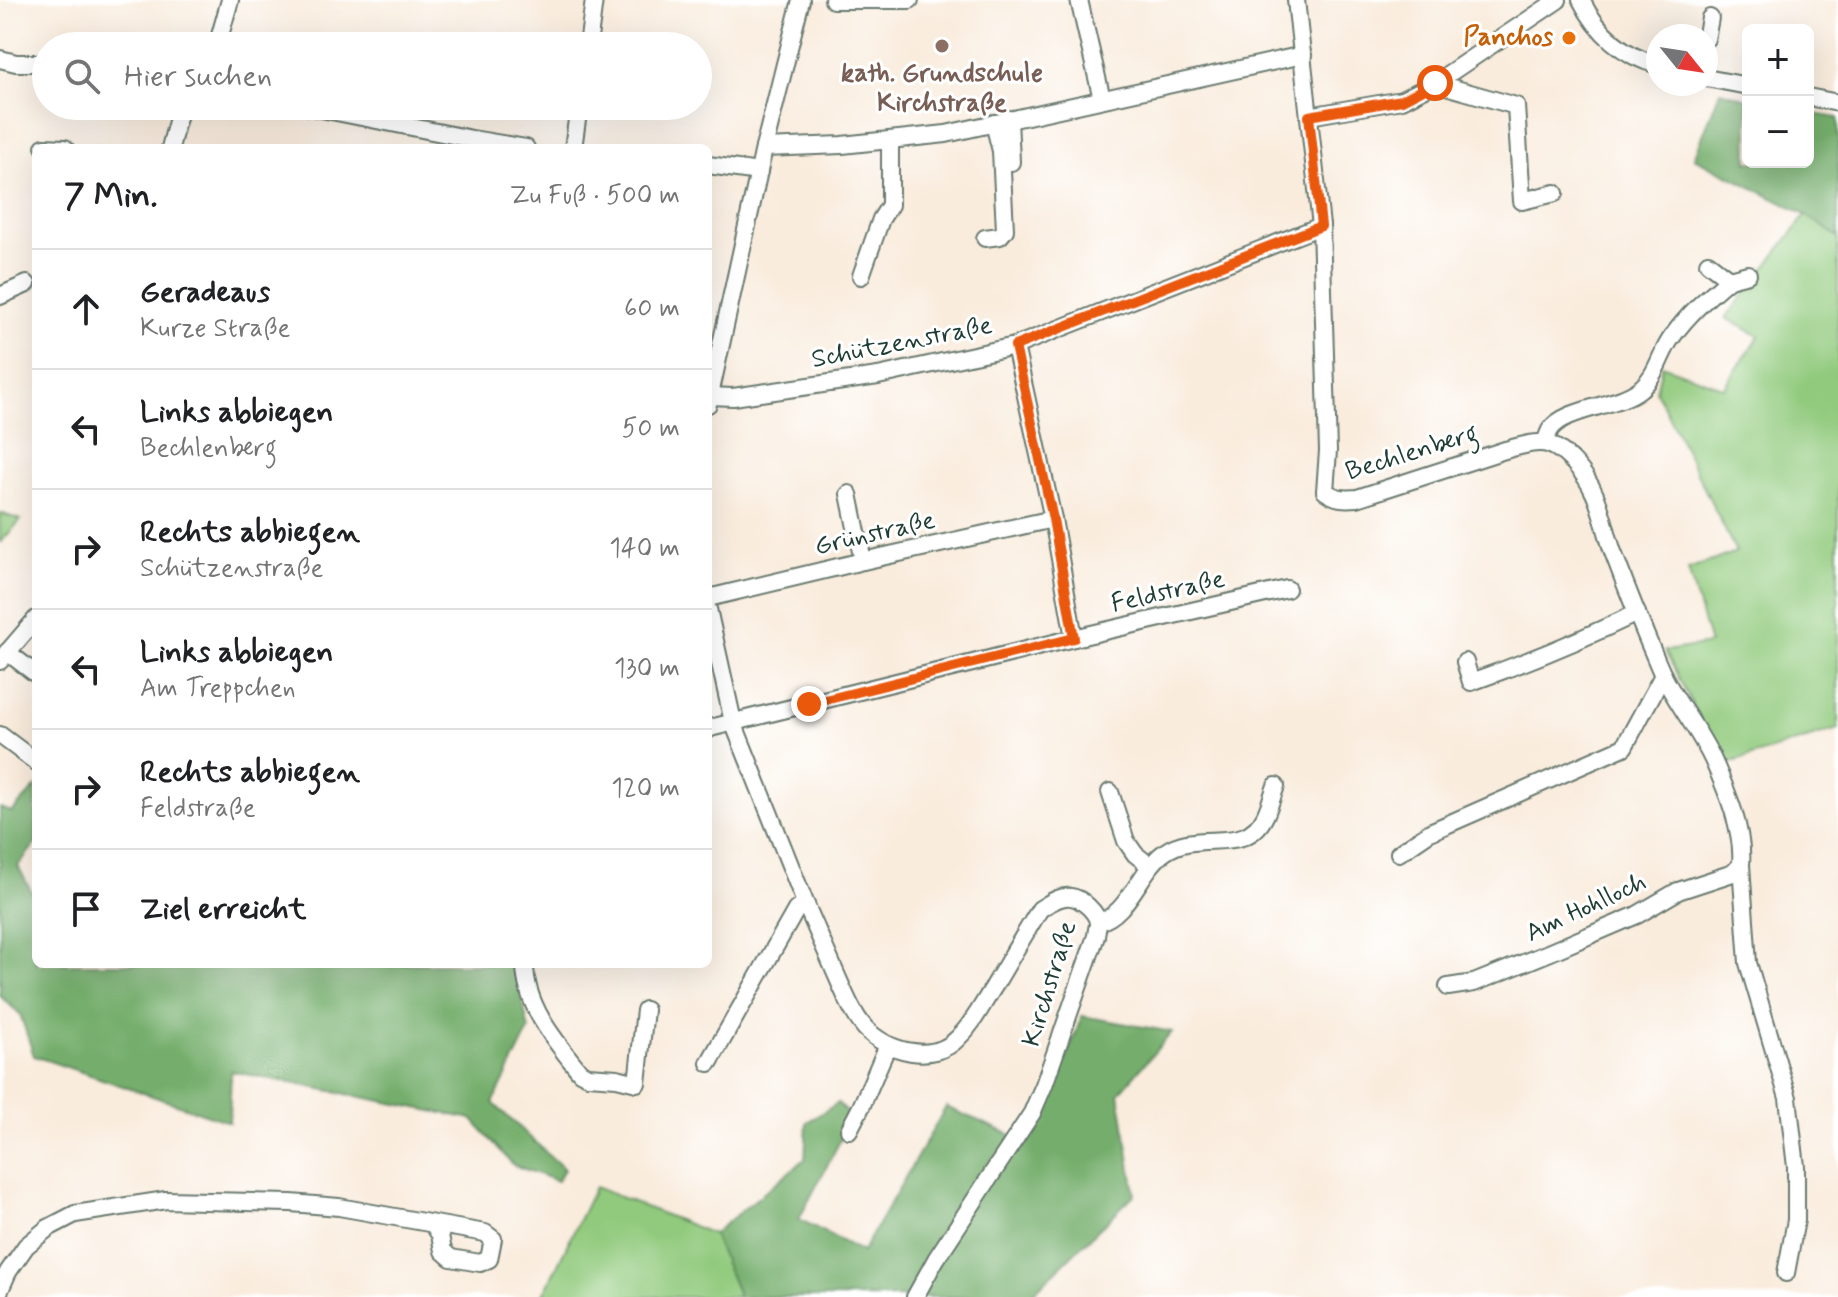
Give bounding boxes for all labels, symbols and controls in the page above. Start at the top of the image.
place label: Panchos [1463,21,1554,55]
north arrow [1646,24,1718,96]
map controls [1742,24,1814,168]
button: + [1742,24,1814,96]
marker: Panchos [1560,29,1578,47]
search box [32,32,712,120]
marker: kath. Grundschule Kirchstraße [933,37,951,55]
icon: search [60,54,104,98]
text: Hier suchen [124,57,272,96]
place label: kath. Grundschule Kirchstraße [841,57,1043,121]
route start [1417,65,1453,101]
button: − [1742,96,1814,168]
text: 7 Min. [64,174,158,219]
text: Zu Fuß · 500 m [510,179,680,213]
text: Geradeaus [140,273,270,312]
icon: ahead [64,287,108,331]
text: 60 m [624,292,680,326]
street label: Schützenstraße [809,309,995,377]
text: Kurze Straße [140,312,290,346]
text: Links abbiegen [140,393,333,432]
icon: left [64,407,108,451]
text: 50 m [622,412,680,446]
street label: Bechlenberg [1342,417,1483,492]
text: Bechlenberg [140,432,277,466]
street label: Grünstraße [811,504,939,564]
text: Rechts abbiegen [140,513,360,552]
icon: right [64,527,108,571]
text: 140 m [609,532,680,566]
text: Schützenstraße [140,552,323,586]
street label: Feldstraße [1108,562,1228,622]
text: Links abbiegen [140,633,333,672]
icon: left [64,647,108,691]
text: 130 m [614,652,680,686]
text: Am Treppchen [140,672,296,706]
route end [791,686,827,722]
text: Rechts abbiegen [140,753,360,792]
icon: right [64,767,108,811]
text: 120 m [611,772,680,806]
text: Feldstraße [140,792,256,826]
street label: Am Hohlloch [1520,865,1652,951]
icon: arrive [64,887,108,931]
text: Ziel erreicht [140,890,306,929]
street label: Kirchstraße [1015,917,1085,1051]

